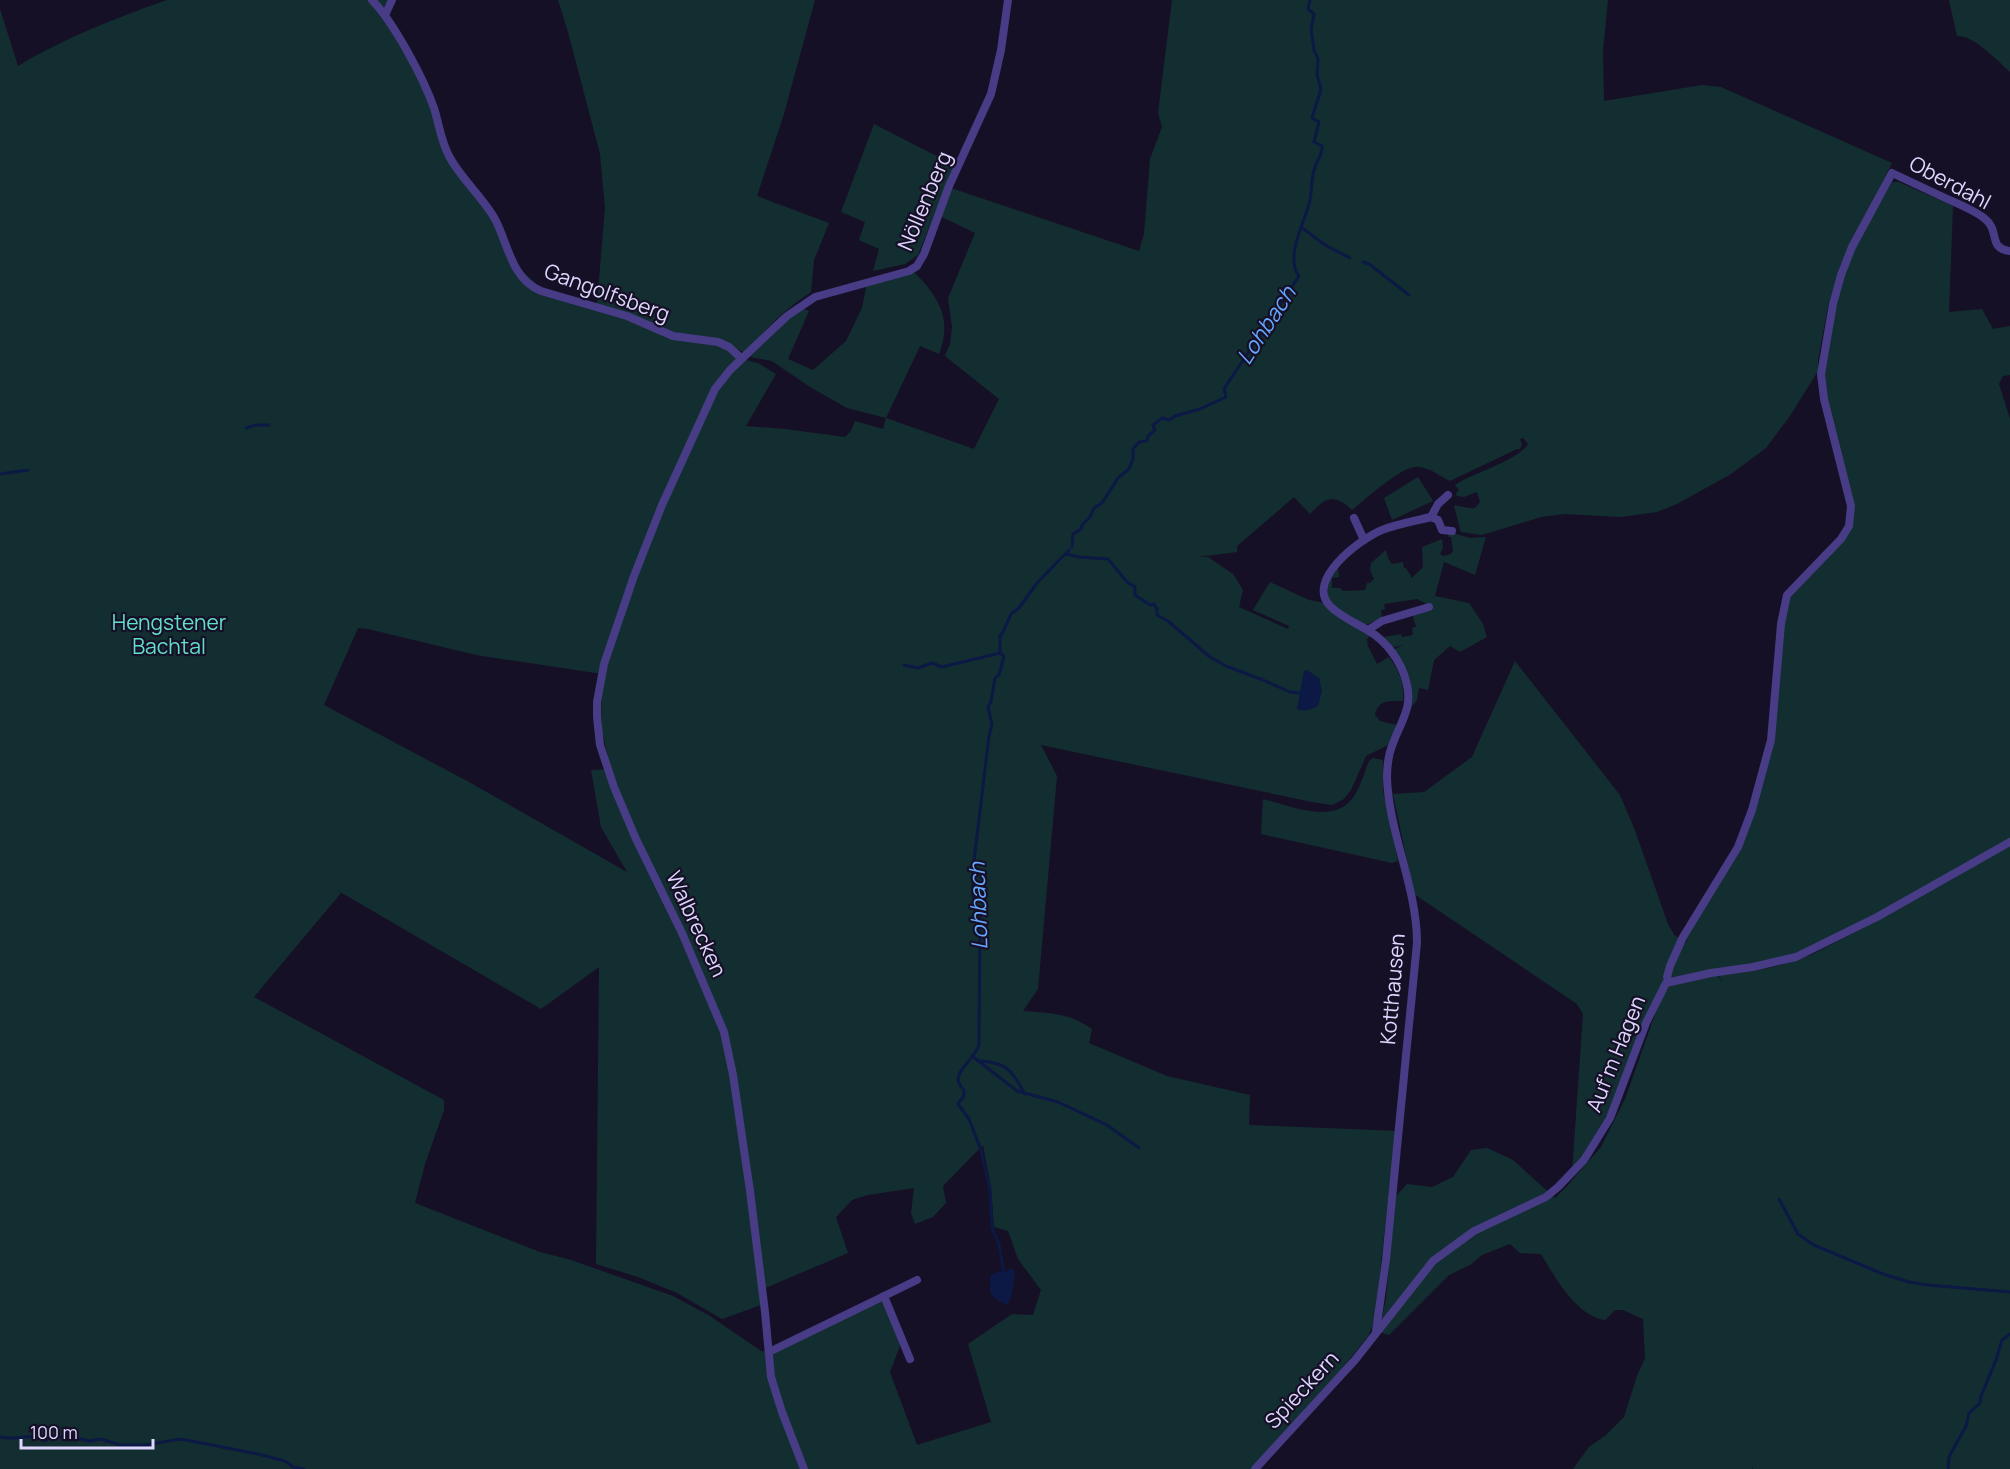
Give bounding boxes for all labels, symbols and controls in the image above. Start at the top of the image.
street label: Nöllenberg [891,147,958,255]
street label: Oberdahl [1905,149,1996,215]
street label: Gangolfsberg [541,256,674,328]
water label: Lohbach [1230,279,1303,370]
park label: Hengstener Bachtal [112,608,227,660]
water label: Lohbach [961,861,995,950]
street label: Walbrecken [660,866,734,981]
street label: Kotthausen [1373,932,1411,1046]
street label: Auf'm Hagen [1579,991,1651,1116]
street label: Spieckern [1258,1344,1344,1434]
scale bar [21,1412,153,1450]
text: 100 m [30,1420,78,1444]

